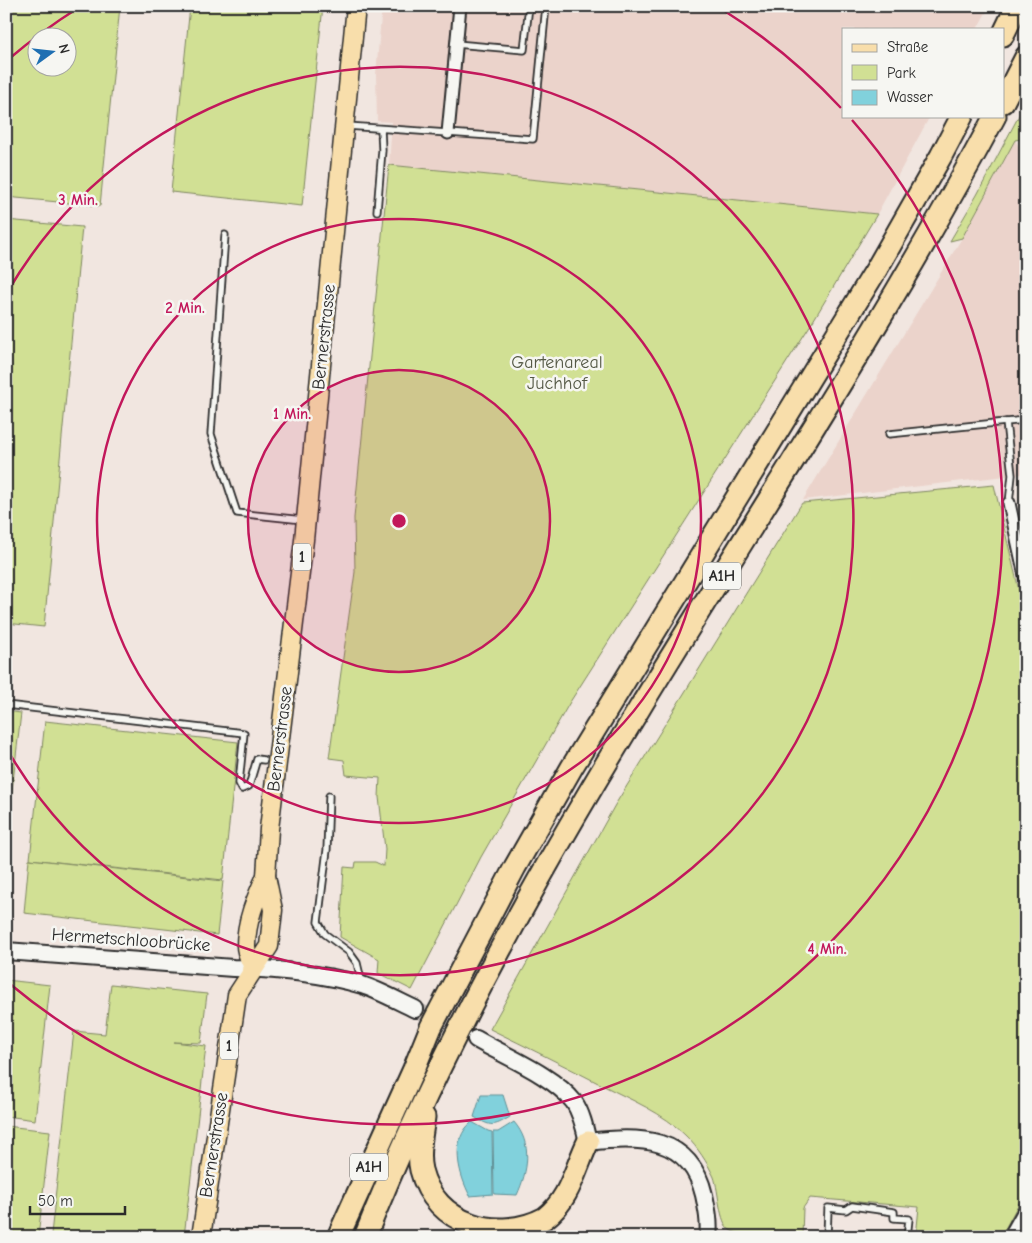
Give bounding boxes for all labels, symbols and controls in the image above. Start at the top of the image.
north arrow [28,28,78,78]
legend [842,28,1004,118]
text: Straße [887,38,929,56]
text: N [55,42,73,55]
text: Park [887,64,916,82]
text: Wasser [887,88,933,106]
text: 3 Min. [58,191,98,209]
street label: Bernerstrasse [308,283,340,391]
text: 2 Min. [165,299,205,317]
park label: Gartenareal Juchhof [511,352,603,394]
text: 1 Min. [273,405,311,423]
centre of rings [390,512,408,530]
road number: 1 [293,544,311,570]
road number: A1H [703,562,741,590]
street label: Bernerstrasse [263,685,297,793]
street label: Hermetschloobrücke [51,924,211,956]
text: 4 Min. [808,940,847,958]
road number: 1 [220,1032,238,1060]
street label: Bernerstrasse [195,1091,233,1199]
road number: A1H [350,1154,388,1180]
scale bar [30,1183,125,1215]
text: 50 m [38,1192,73,1210]

